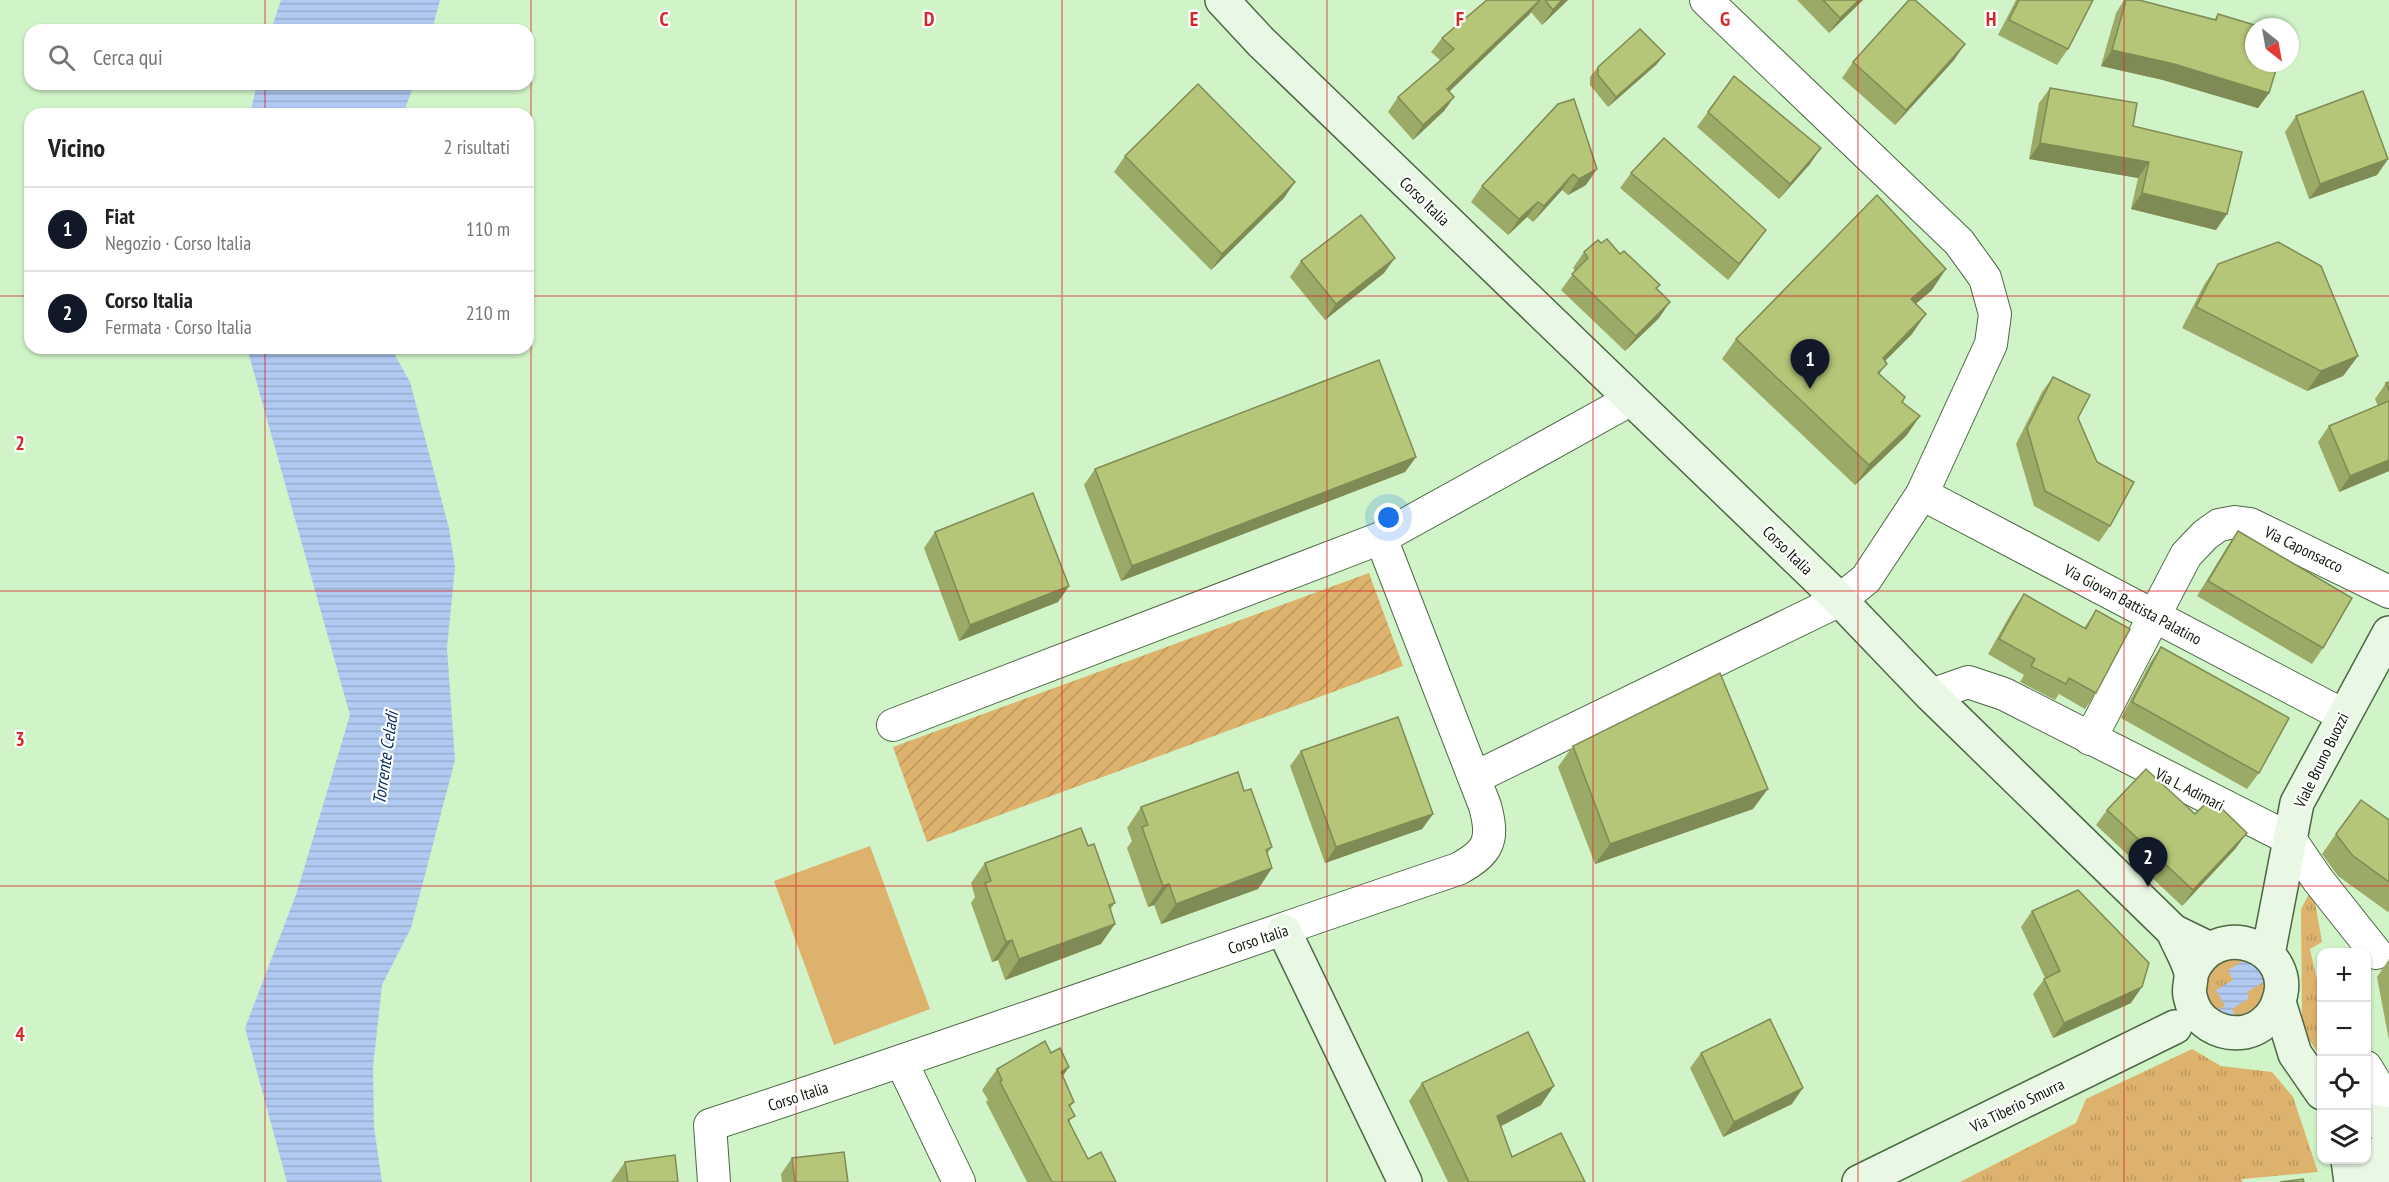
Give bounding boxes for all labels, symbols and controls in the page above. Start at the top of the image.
text: C [659,6,669,32]
text: D [924,6,935,32]
text: E [1190,6,1198,32]
text: F [1456,6,1464,32]
text: G [1720,6,1730,32]
text: H [1986,6,1996,32]
north arrow [2245,18,2299,72]
search box [24,24,534,90]
icon: search [45,41,78,74]
text: Cerca qui [93,43,163,71]
text: Vicino [48,131,105,164]
text: 2 risultati [444,134,510,160]
street label: Corso Italia [1396,172,1454,230]
text: Fiat [105,202,135,230]
text: 1 [63,216,72,242]
text: 110 m [466,216,510,242]
text: Negozio · Corso Italia [105,230,251,256]
text: Corso Italia [105,286,193,314]
text: 2 [63,300,72,326]
text: 210 m [466,300,510,326]
text: Fermata · Corso Italia [105,314,252,340]
pin: 1 [1790,340,1830,389]
text: 2 [15,430,25,456]
your location [1374,503,1403,532]
street label: Corso Italia [1759,521,1817,579]
street label: Via Caponsacco [2261,521,2347,577]
street label: Via Giovan Battista Palatino [2060,559,2205,649]
water label: Torrente Celadi [367,708,403,806]
street label: Viale Bruno Buozzi [2289,709,2353,812]
text: 3 [15,726,25,752]
street label: Via L. Adimari [2151,763,2228,815]
pin: 2 [2128,838,2168,887]
street label: Corso Italia [1225,920,1291,958]
map controls [2317,948,2371,1164]
button: + [2317,948,2371,1002]
button: − [2317,1002,2371,1056]
text: 4 [15,1021,25,1047]
button: locate [2317,1056,2371,1110]
street label: Via Tiberio Smurra [1966,1074,2067,1137]
street label: Corso Italia [765,1077,831,1115]
button: layers [2317,1110,2371,1164]

